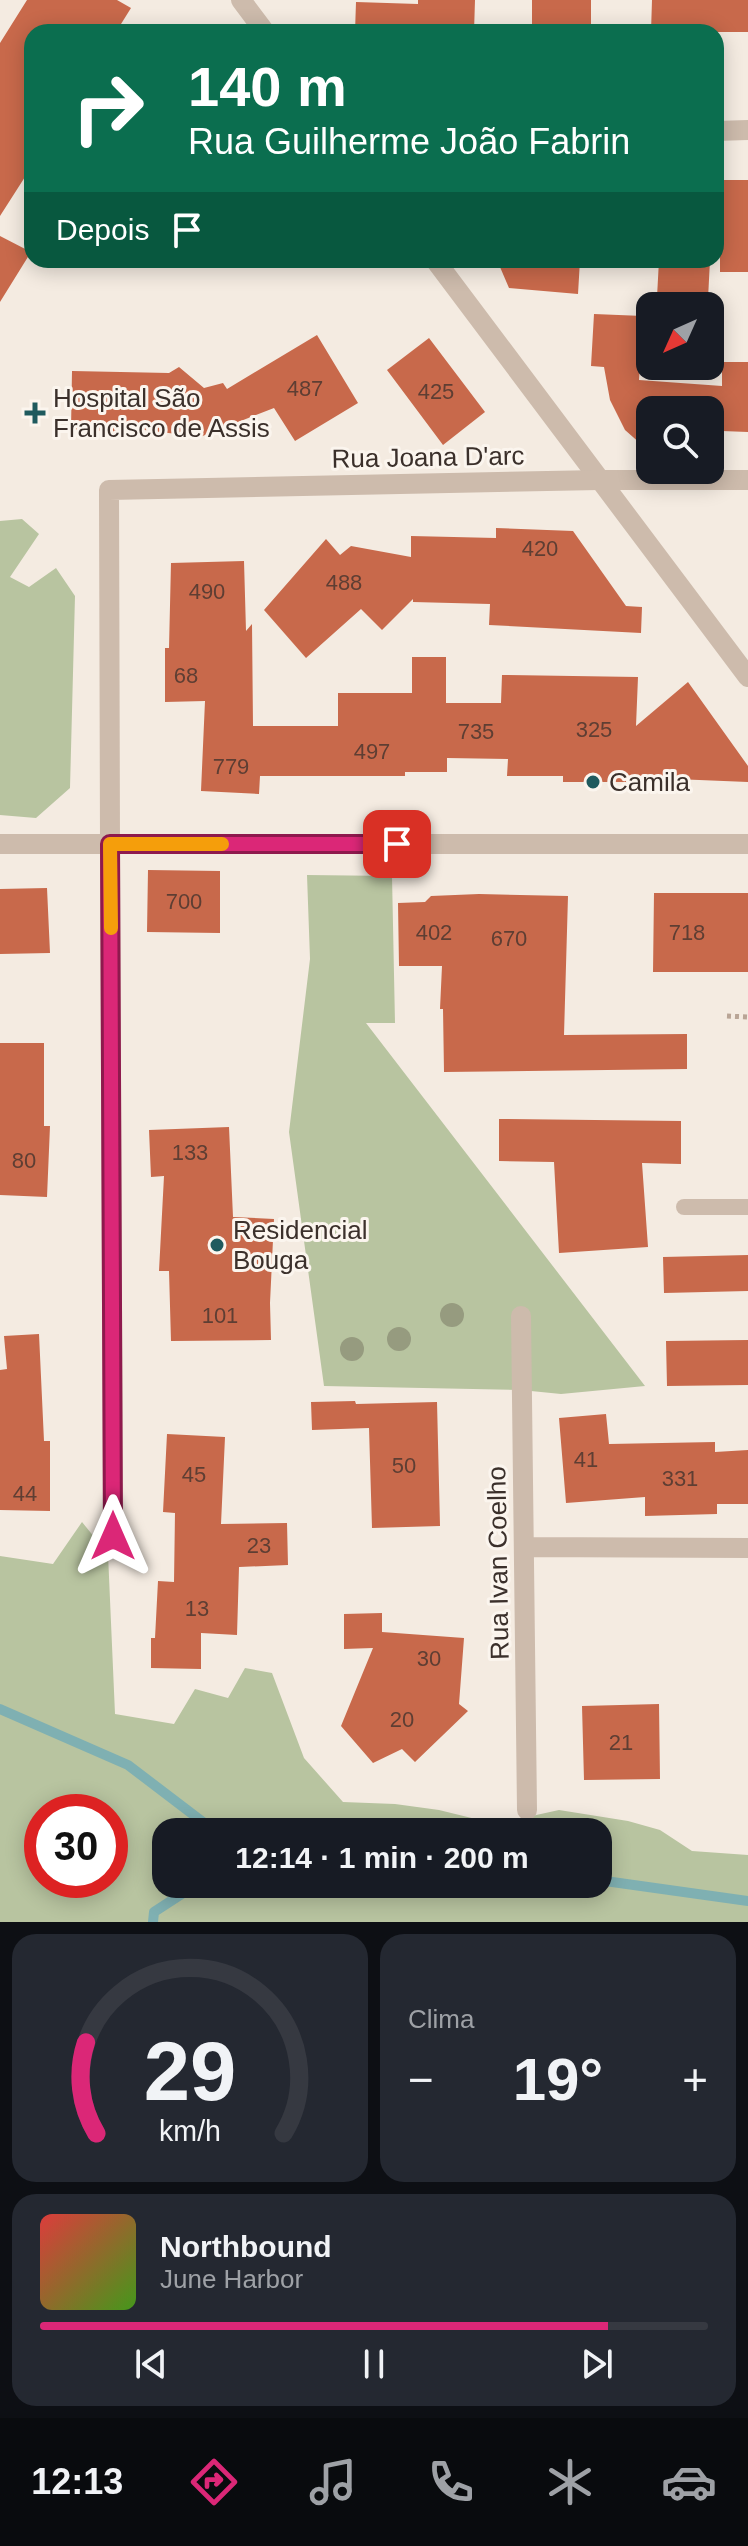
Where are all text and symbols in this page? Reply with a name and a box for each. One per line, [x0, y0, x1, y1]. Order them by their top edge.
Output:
text: 140 m [188, 55, 347, 118]
icon: right [56, 56, 160, 160]
text: Rua Guilherme João Fabrin [188, 121, 630, 162]
icon: arrive [165, 208, 209, 252]
text: Depois [56, 213, 149, 246]
north arrow [636, 292, 724, 380]
map controls [636, 292, 724, 484]
house number: 487 [287, 376, 323, 401]
house number: 425 [418, 379, 454, 404]
place label: Hospital São Francisco de Assis [53, 383, 270, 443]
button: search [636, 396, 724, 484]
marker: Hospital São Francisco de Assis [24, 402, 46, 424]
street label: Rua Joana D'arc [331, 440, 525, 474]
house number: 420 [522, 536, 558, 561]
house number: 488 [326, 570, 362, 595]
house number: 490 [189, 579, 225, 604]
house number: 68 [174, 663, 198, 688]
house number: 325 [576, 717, 612, 742]
house number: 735 [458, 719, 494, 744]
house number: 497 [354, 739, 390, 764]
house number: 779 [213, 754, 249, 779]
place label: Camila [609, 767, 690, 797]
marker: Camila [584, 773, 602, 791]
pin [363, 810, 431, 878]
icon: arrive [375, 822, 419, 866]
house number: 700 [166, 889, 202, 914]
house number: 402 [416, 920, 452, 945]
house number: 718 [669, 920, 705, 945]
house number: 670 [491, 926, 527, 951]
house number: 133 [172, 1140, 208, 1165]
house number: 80 [12, 1148, 36, 1173]
place label: Residencial Bouga [233, 1215, 367, 1275]
marker: Residencial Bouga [208, 1236, 226, 1254]
house number: 101 [202, 1303, 238, 1328]
house number: 41 [574, 1447, 598, 1472]
house number: 50 [392, 1453, 416, 1478]
house number: 45 [182, 1462, 206, 1487]
street label: Rua Ivan Coelho [481, 1466, 515, 1660]
house number: 331 [662, 1466, 698, 1491]
house number: 44 [13, 1481, 37, 1506]
position arrow [71, 1494, 155, 1578]
house number: 23 [247, 1533, 271, 1558]
house number: 13 [185, 1596, 209, 1621]
house number: 30 [417, 1646, 441, 1671]
house number: 20 [390, 1707, 414, 1732]
house number: 21 [609, 1730, 633, 1755]
speed limit sign: 30 [24, 1794, 128, 1898]
text: 12:14 · 1 min · 200 m [235, 1841, 529, 1874]
text: Clima [408, 2004, 474, 2034]
text: 29 [144, 2025, 236, 2118]
text: 19° [513, 2046, 603, 2113]
text: − [408, 2055, 434, 2104]
text: + [682, 2055, 708, 2104]
text: km/h [159, 2115, 221, 2147]
text: Northbound [160, 2230, 332, 2263]
text: June Harbor [160, 2264, 303, 2294]
icon: previous [129, 2342, 173, 2386]
icon: pause [352, 2342, 396, 2386]
icon: next [575, 2342, 619, 2386]
icon: directions [186, 2454, 242, 2510]
icon: music [305, 2454, 361, 2510]
icon: phone [423, 2454, 479, 2510]
icon: climate [542, 2454, 598, 2510]
icon: car [661, 2454, 717, 2510]
text: 12:13 [31, 2461, 123, 2502]

